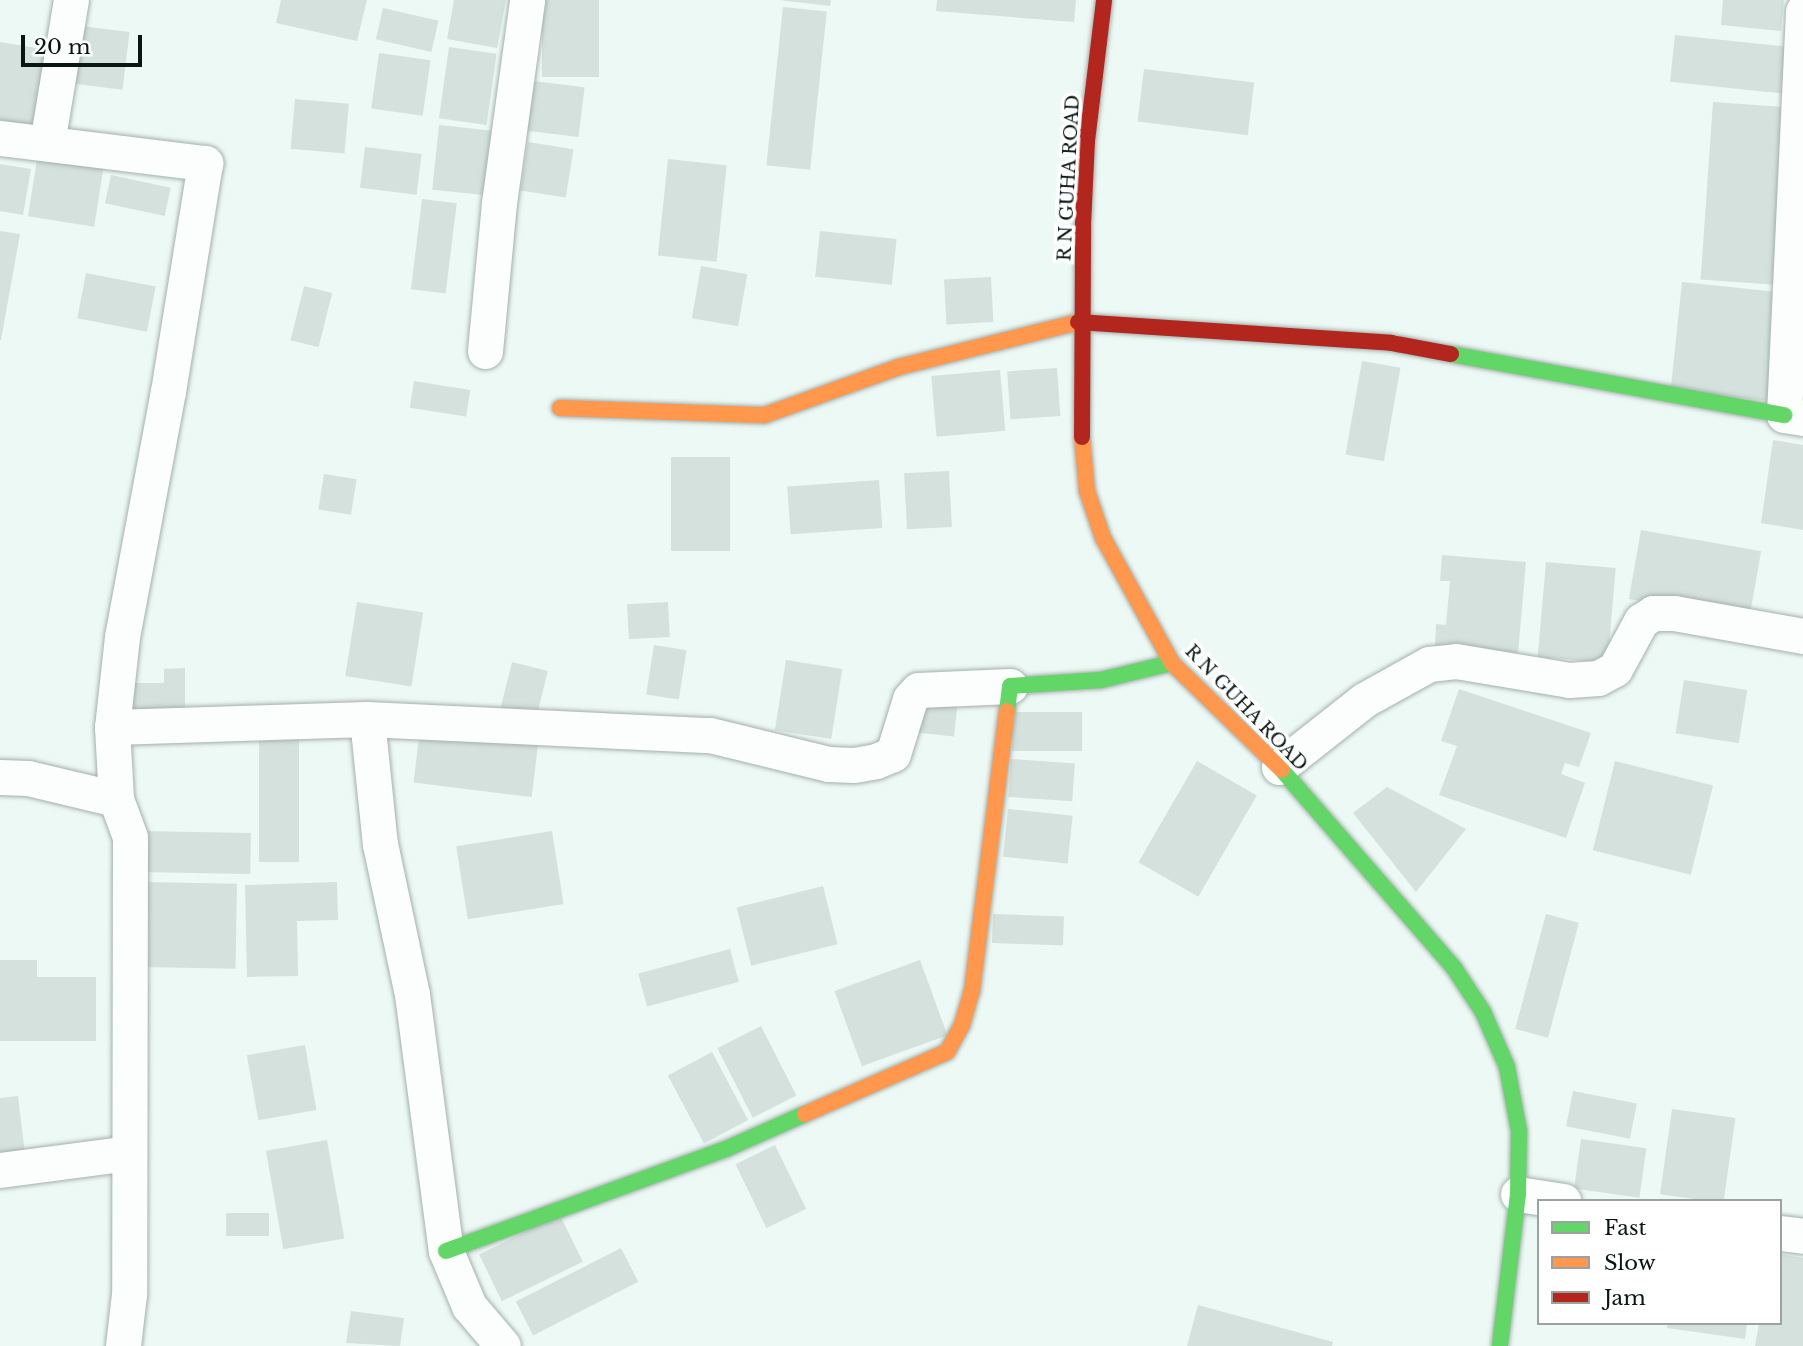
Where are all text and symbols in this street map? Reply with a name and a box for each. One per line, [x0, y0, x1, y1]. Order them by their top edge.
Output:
scale bar [24, 21, 145, 65]
text: 20 m [34, 34, 91, 60]
street label: R N GUHA ROAD [1054, 94, 1084, 262]
street label: R N GUHA ROAD [1180, 640, 1312, 776]
legend [1537, 1199, 1782, 1325]
text: Fast [1604, 1215, 1646, 1241]
text: Slow [1604, 1250, 1656, 1276]
text: Jam [1604, 1285, 1646, 1311]

